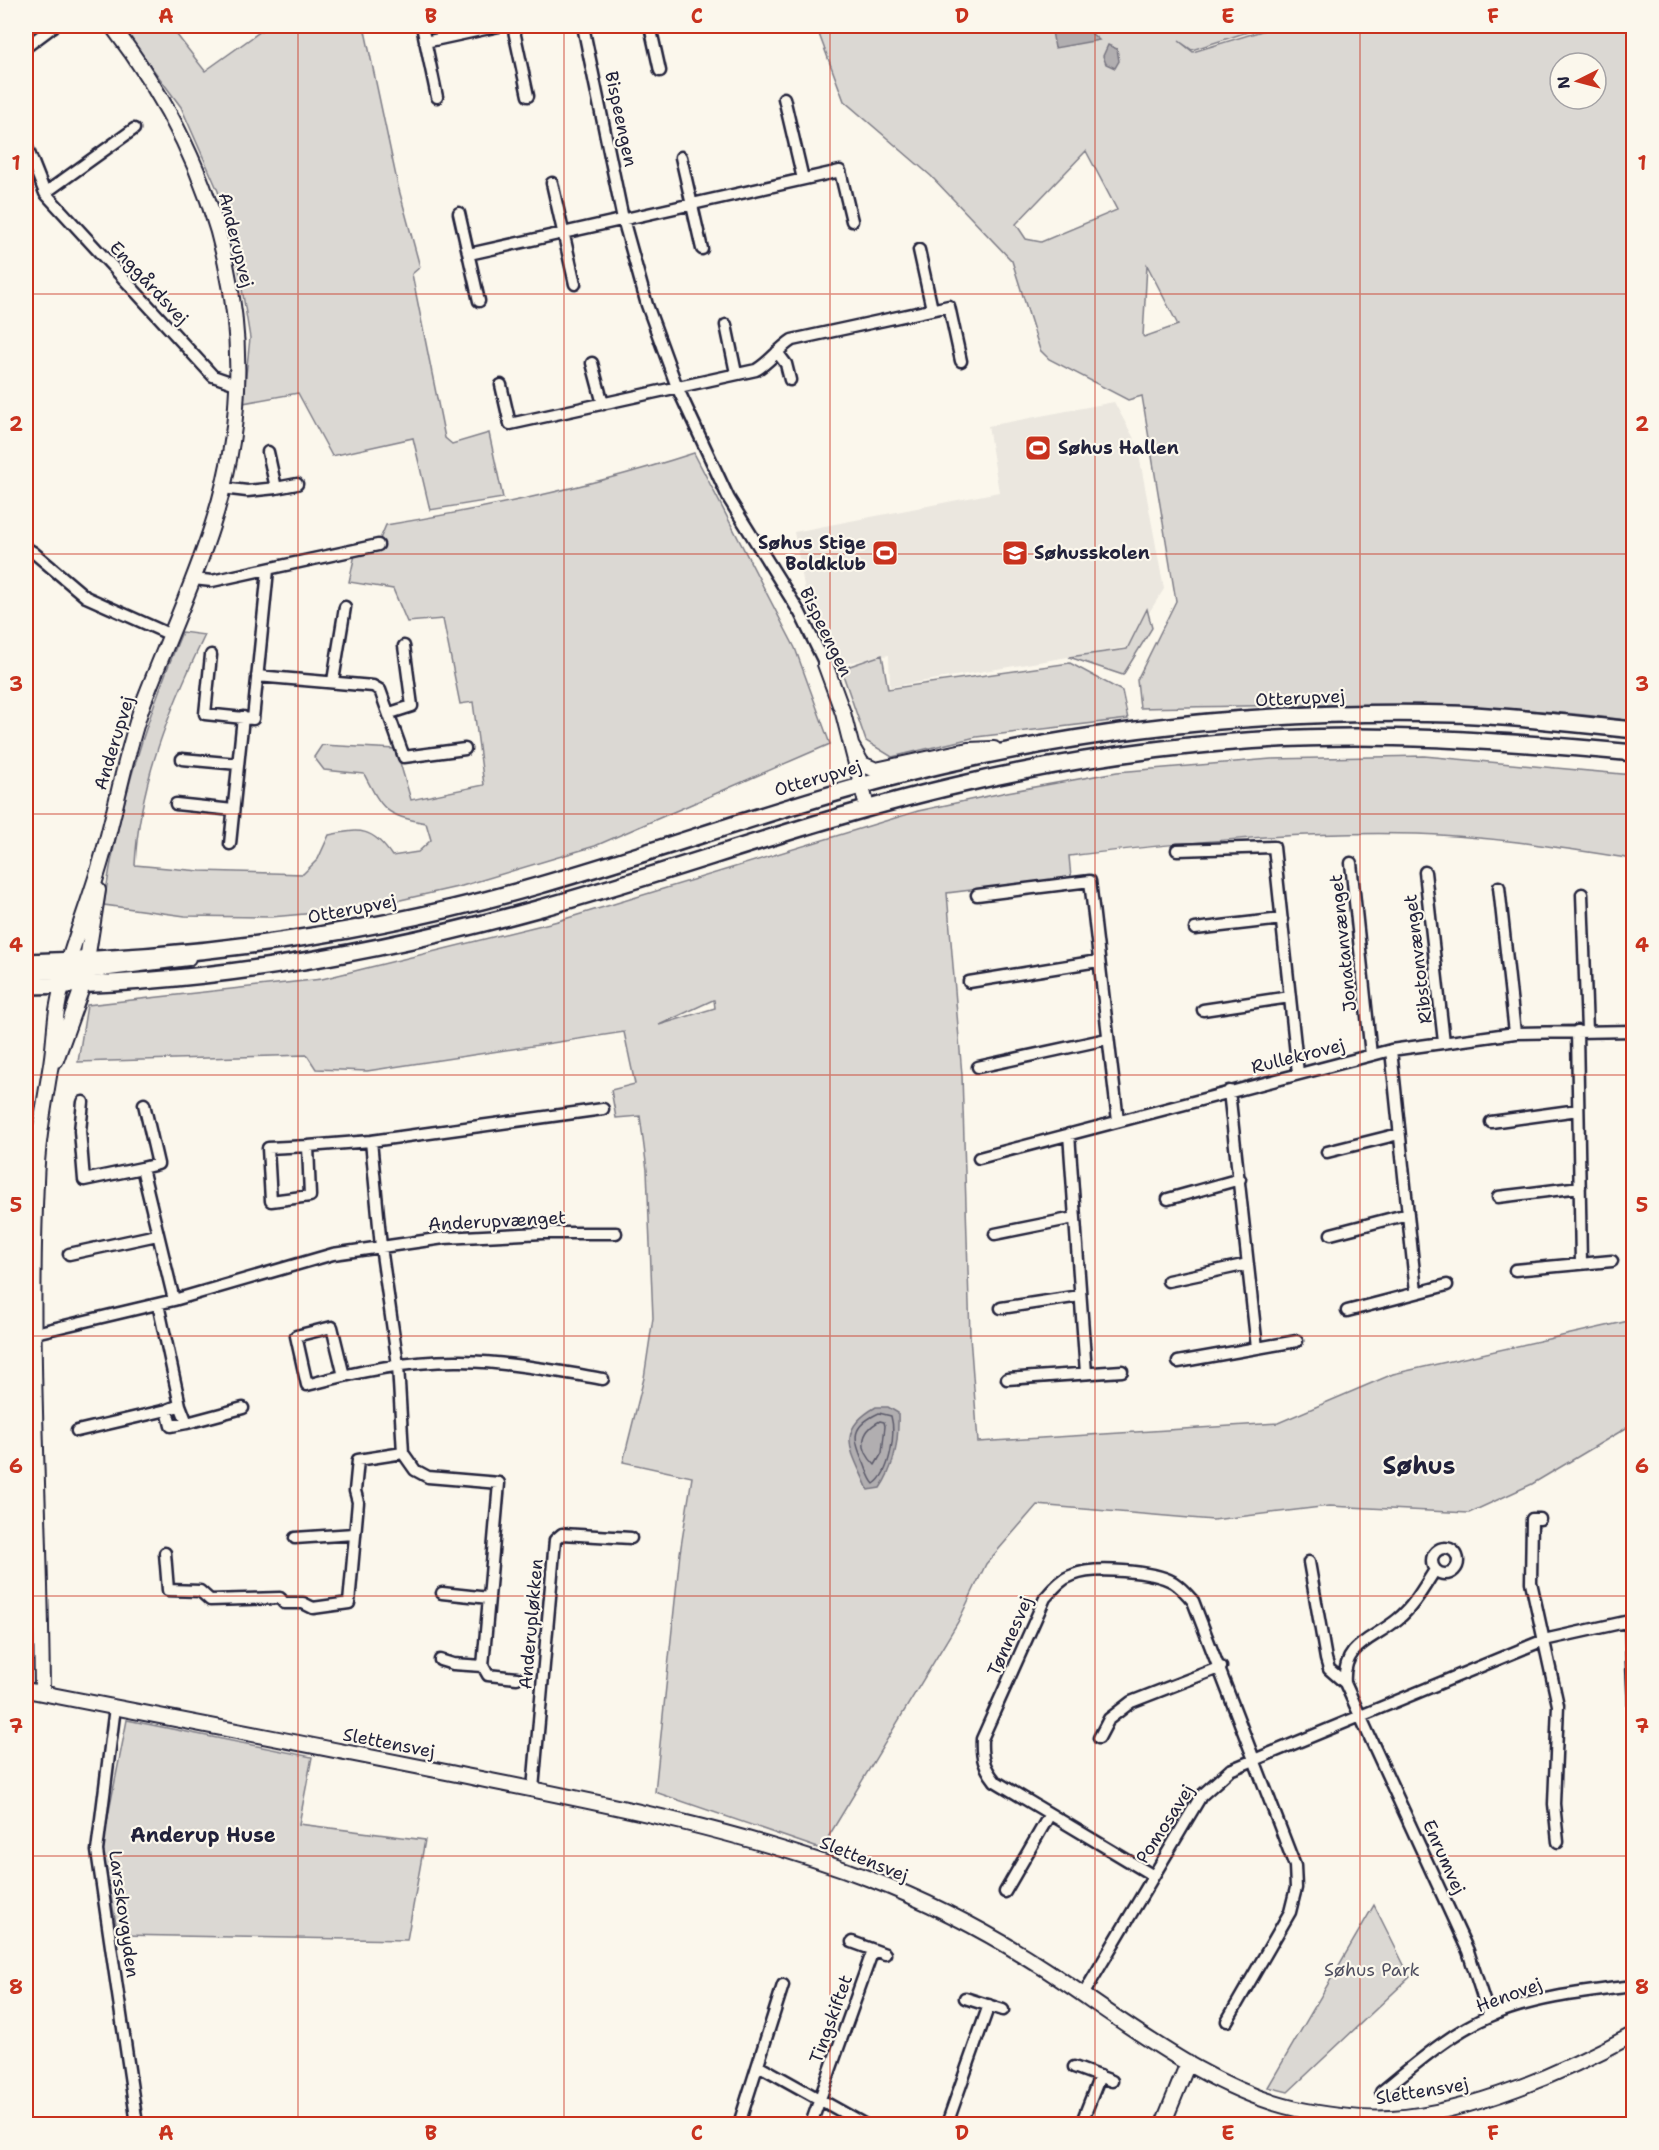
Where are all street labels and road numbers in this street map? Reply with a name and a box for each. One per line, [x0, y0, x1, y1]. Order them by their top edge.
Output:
street label: Bispeengen [599, 69, 643, 169]
street label: Anderupvej [213, 190, 259, 290]
street label: Enggårdsvej [104, 236, 194, 330]
street label: Bispeengen [794, 583, 858, 681]
street label: Otterupvej [1254, 684, 1346, 712]
street label: Anderupvej [88, 693, 140, 793]
street label: Otterupvej [771, 754, 865, 802]
street label: Jonatanvænget [1324, 873, 1362, 1013]
street label: Otterupvej [306, 889, 398, 929]
street label: Ribstonvænget [1398, 893, 1438, 1025]
street label: Rullekrovej [1249, 1033, 1347, 1079]
street label: Anderupvænget [427, 1205, 567, 1237]
street label: Anderupløkken [513, 1558, 549, 1690]
street label: Tønnesvej [982, 1592, 1038, 1680]
street label: Slettensvej [341, 1722, 437, 1764]
street label: Pomosavej [1130, 1780, 1200, 1868]
street label: Enrumvej [1417, 1816, 1471, 1898]
street label: Slettensvej [816, 1830, 912, 1888]
street label: Larsskovgyden [103, 1849, 145, 1979]
street label: Tingskiftet [804, 1971, 858, 2067]
street label: Henovej [1473, 1972, 1545, 2018]
street label: Slettensvej [1374, 2072, 1470, 2110]

